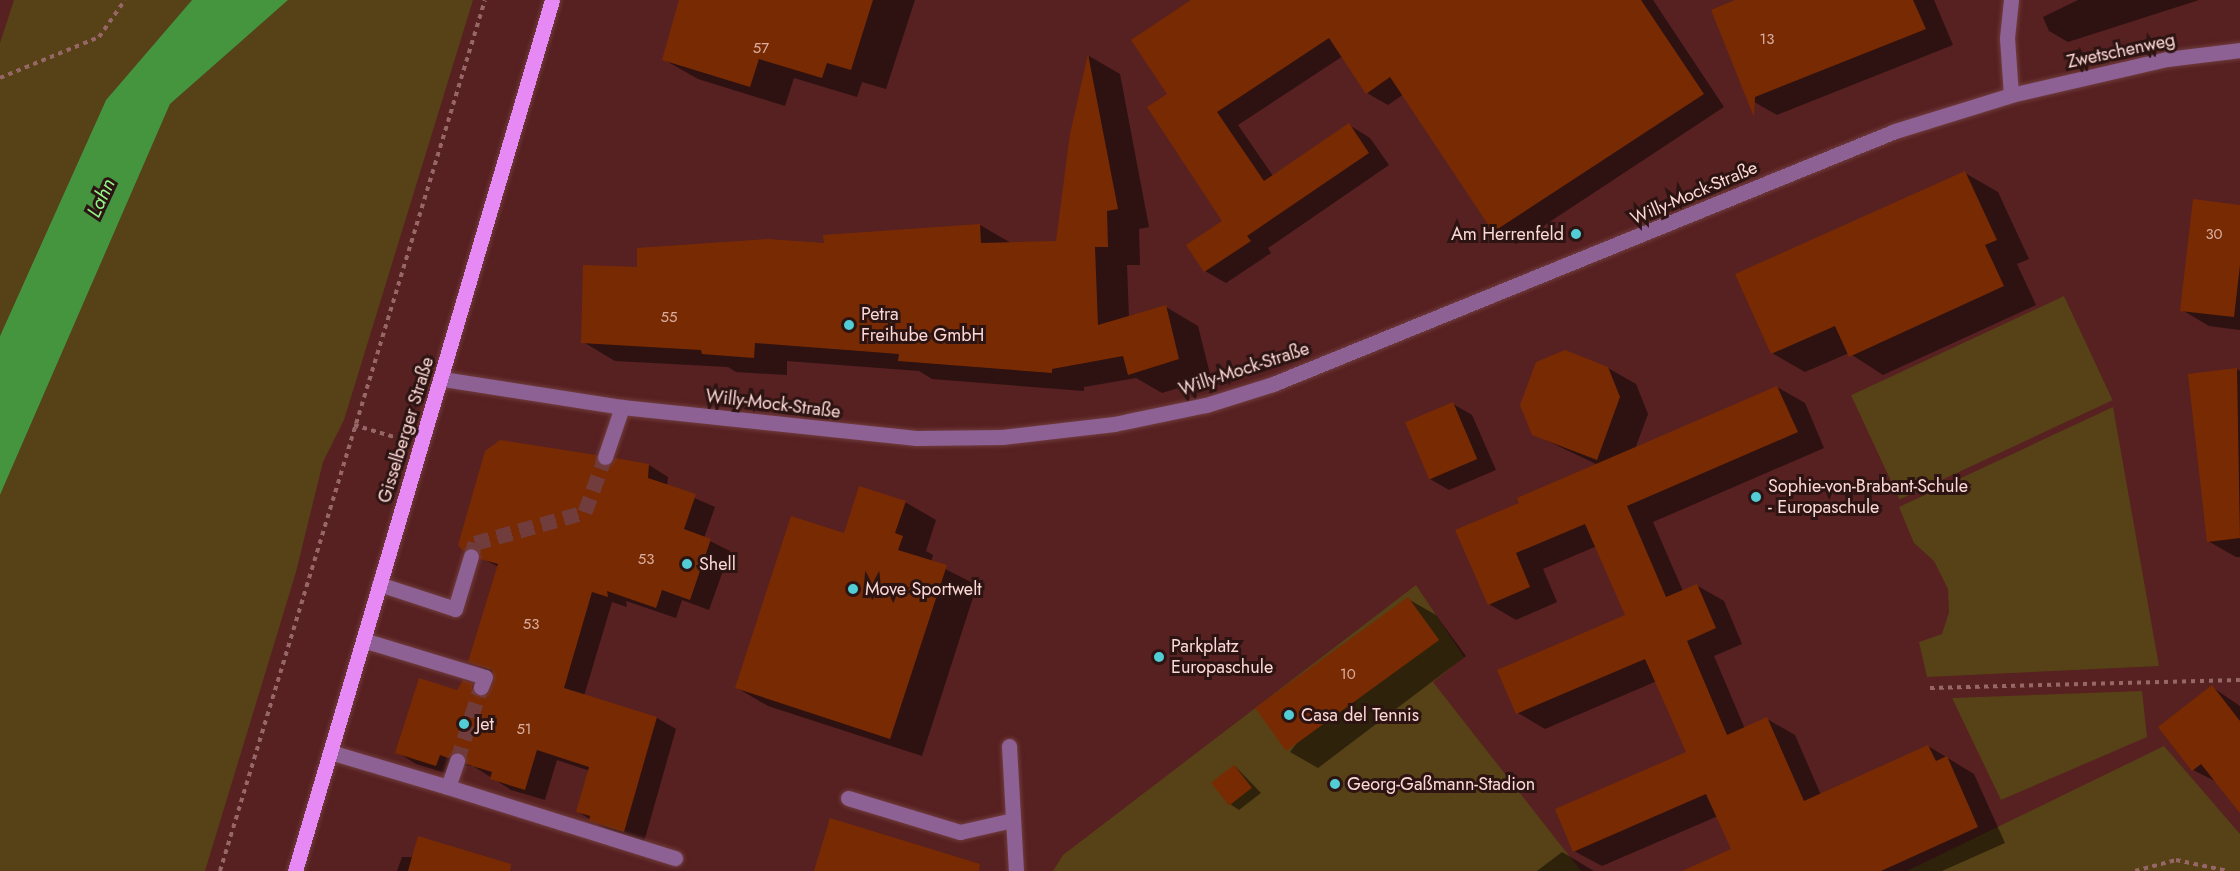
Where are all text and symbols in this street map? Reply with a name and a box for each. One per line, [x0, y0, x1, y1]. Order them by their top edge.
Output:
street label: Zwetschenweg [2065, 29, 2177, 73]
house number: 13 [1760, 31, 1774, 49]
house number: 57 [753, 40, 769, 58]
street label: Willy-Mock-Straße [1627, 157, 1761, 229]
water label: Lahn [82, 175, 120, 221]
place label: Am Herrenfeld [1451, 223, 1564, 245]
house number: 30 [2205, 226, 2223, 244]
marker: Am Herrenfeld [1569, 227, 1583, 241]
place label: Petra Freihube GmbH [861, 304, 984, 346]
house number: 55 [661, 309, 677, 327]
marker: Petra Freihube GmbH [842, 318, 856, 332]
street label: Willy-Mock-Straße [1176, 338, 1312, 400]
street label: Gisselberger Straße [374, 354, 438, 506]
street label: Willy-Mock-Straße [704, 385, 842, 423]
place label: Sophie-von-Brabant-Schule - Europaschule [1768, 476, 1968, 518]
marker: Sophie-von-Brabant-Schule - Europaschule [1749, 490, 1763, 504]
house number: 53 [638, 551, 654, 569]
place label: Shell [699, 553, 736, 575]
marker: Shell [680, 557, 694, 571]
place label: Move Sportwelt [865, 578, 982, 600]
marker: Move Sportwelt [846, 582, 860, 596]
house number: 53 [523, 616, 539, 634]
place label: Parkplatz Europaschule [1171, 636, 1273, 678]
marker: Parkplatz Europaschule [1152, 650, 1166, 664]
house number: 10 [1340, 666, 1356, 684]
place label: Casa del Tennis [1301, 704, 1419, 726]
marker: Casa del Tennis [1282, 708, 1296, 722]
place label: Jet [476, 713, 494, 735]
marker: Jet [457, 717, 471, 731]
house number: 51 [516, 721, 532, 739]
place label: Georg-Gaßmann-Stadion [1347, 773, 1535, 795]
marker: Georg-Gaßmann-Stadion [1328, 777, 1342, 791]

